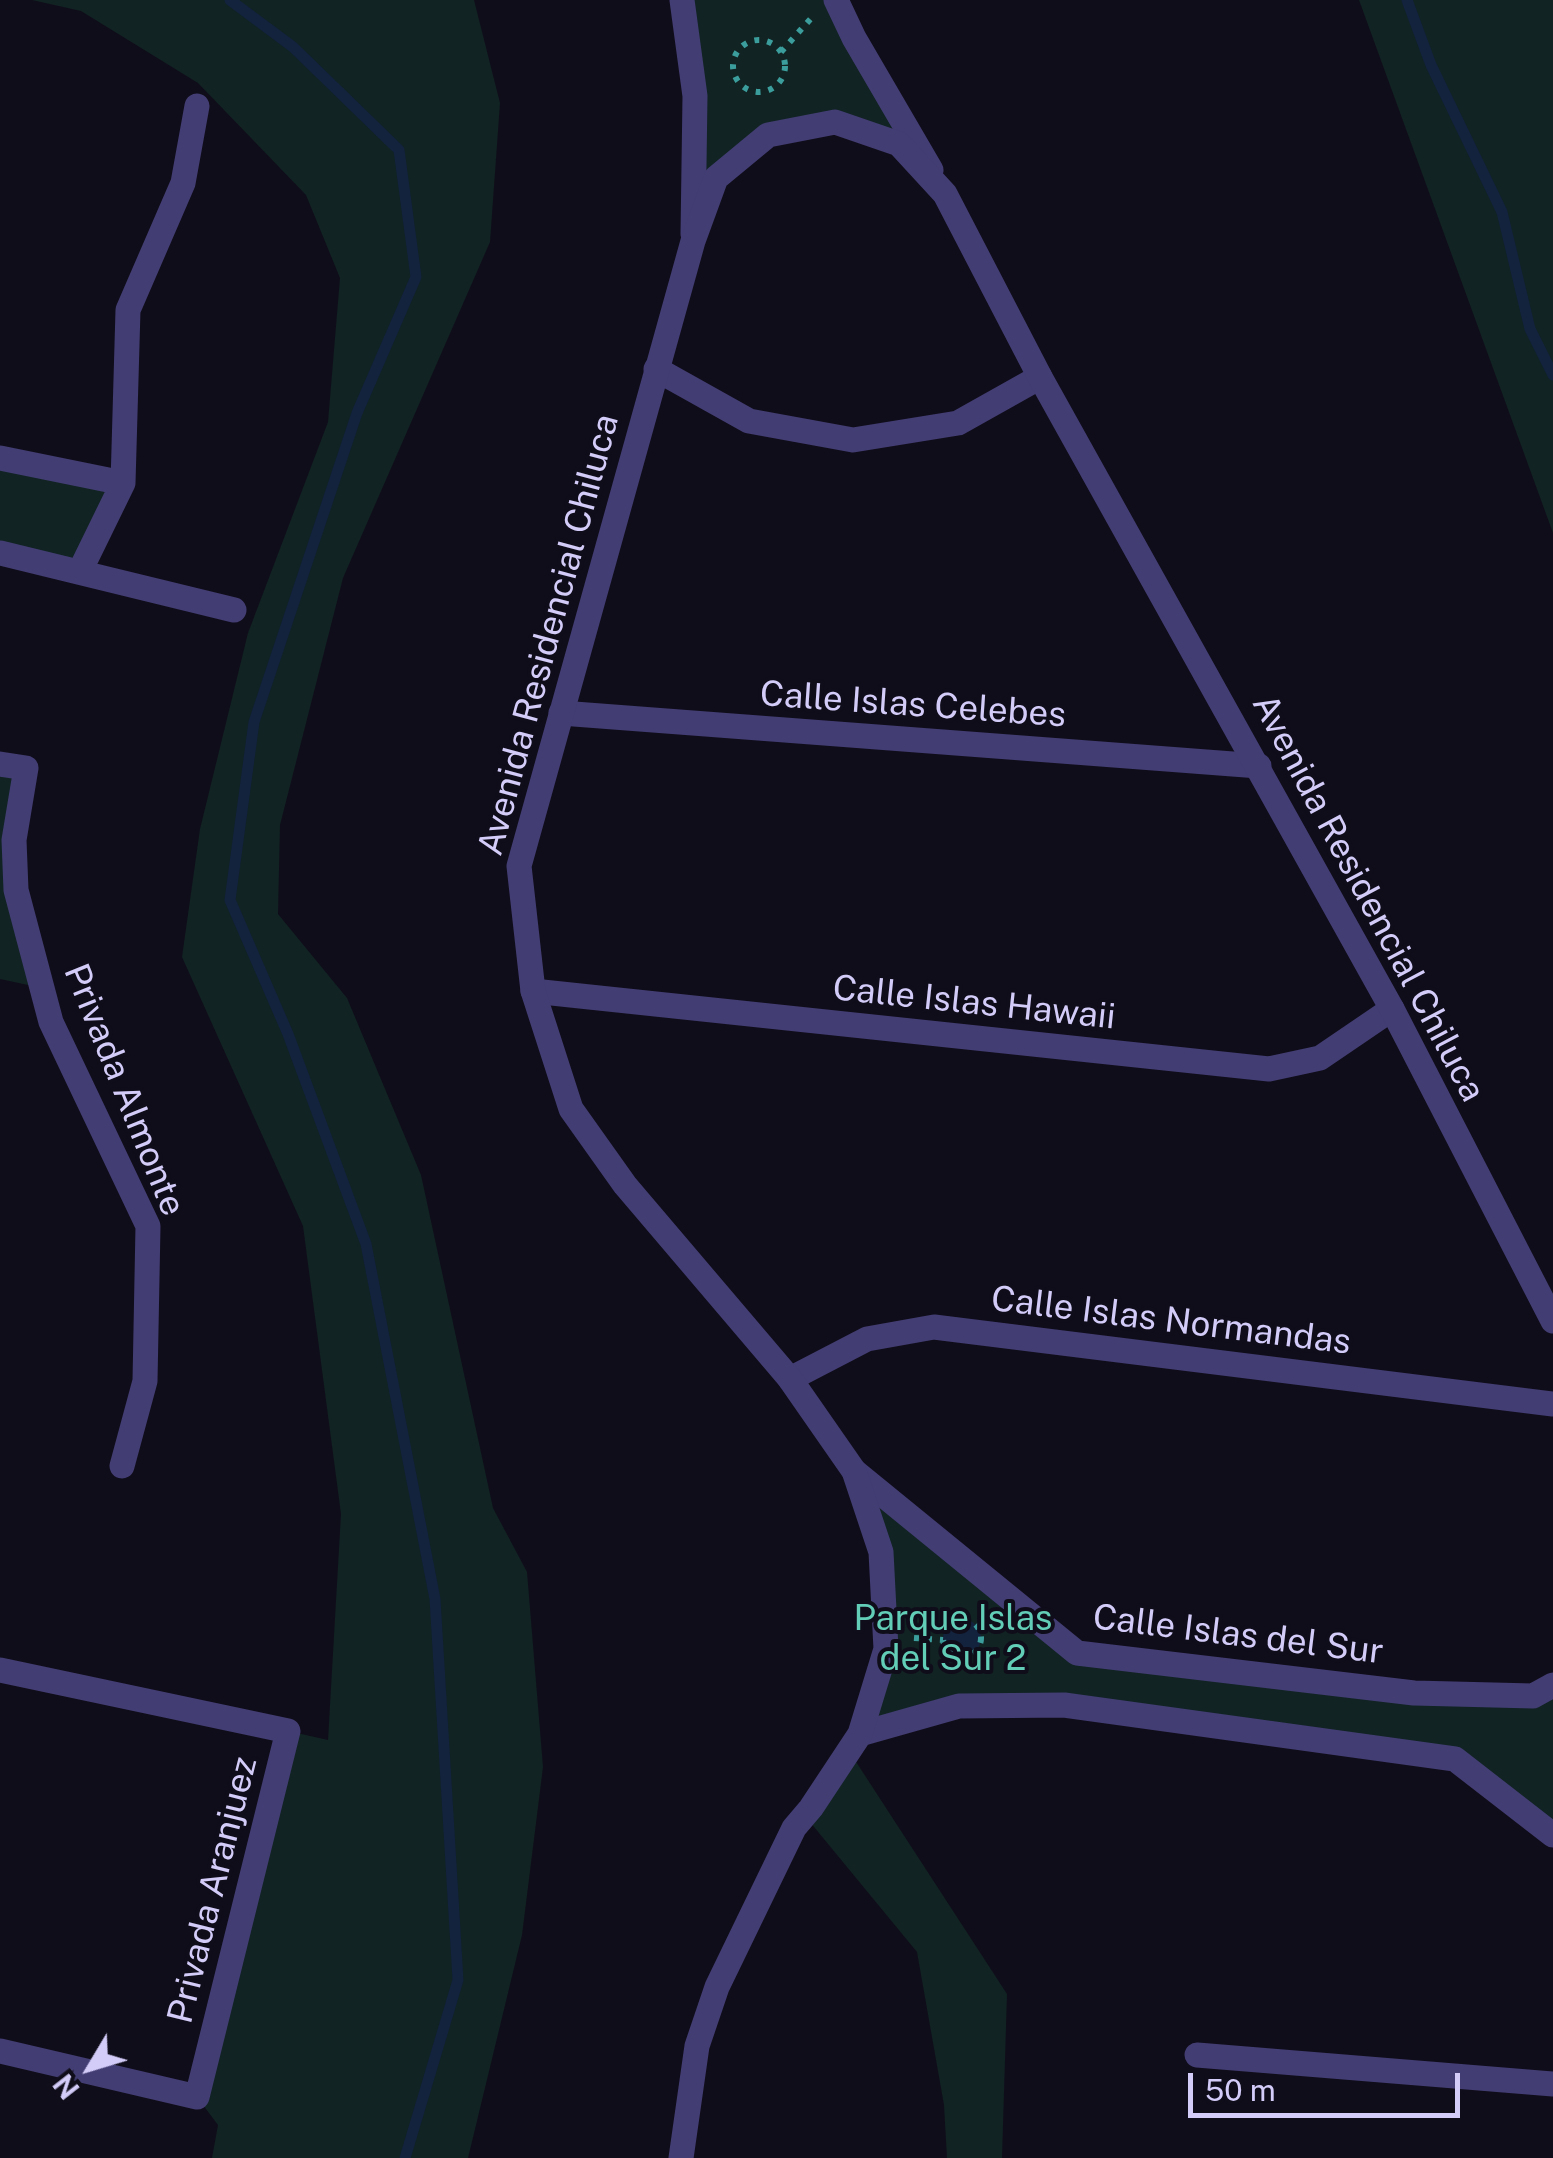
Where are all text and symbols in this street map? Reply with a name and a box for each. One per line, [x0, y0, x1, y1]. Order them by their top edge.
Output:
street label: Avenida Residencial Chiluca [470, 410, 628, 860]
street label: Calle Islas Celebes [759, 673, 1067, 737]
street label: Avenida Residencial Chiluca [1243, 687, 1493, 1109]
street label: Privada Almonte [54, 958, 194, 1222]
street label: Calle Islas Hawaii [831, 967, 1117, 1039]
street label: Calle Islas Normandas [989, 1278, 1353, 1364]
street label: Calle Islas del Sur [1090, 1596, 1386, 1674]
park label: Parque Islas del Sur 2 [853, 1598, 1053, 1680]
street label: Privada Aranjuez [160, 1752, 266, 2028]
north arrow [40, 2018, 140, 2118]
scale bar [1193, 2053, 1466, 2115]
text: N [46, 2068, 86, 2106]
text: 50 m [1205, 2072, 1276, 2108]

